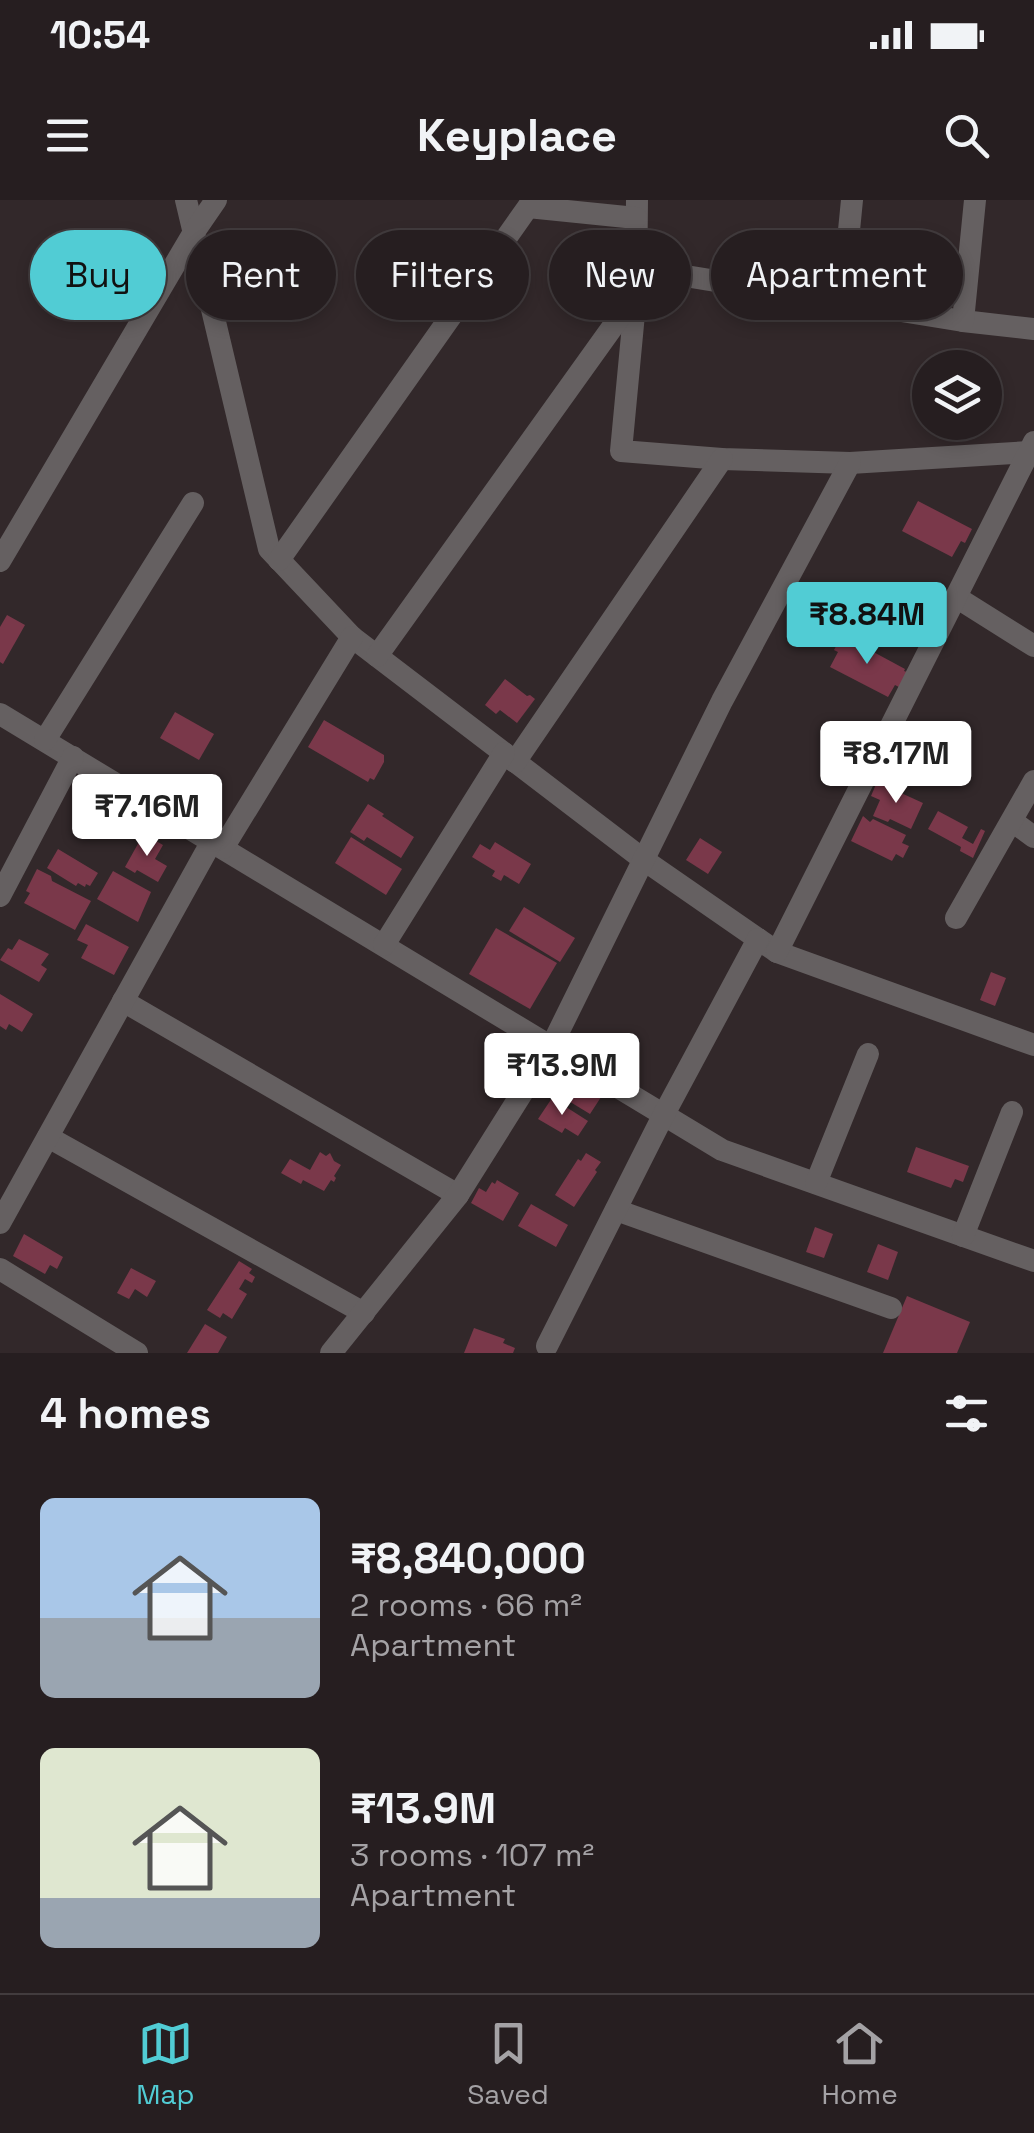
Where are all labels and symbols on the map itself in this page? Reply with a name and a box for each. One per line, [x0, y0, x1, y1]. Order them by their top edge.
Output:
pin: ₹8.84M [786, 582, 948, 667]
pin: ₹8.17M [815, 721, 977, 806]
pin: ₹7.16M [66, 774, 228, 859]
pin: ₹13.9M [481, 1033, 643, 1118]

